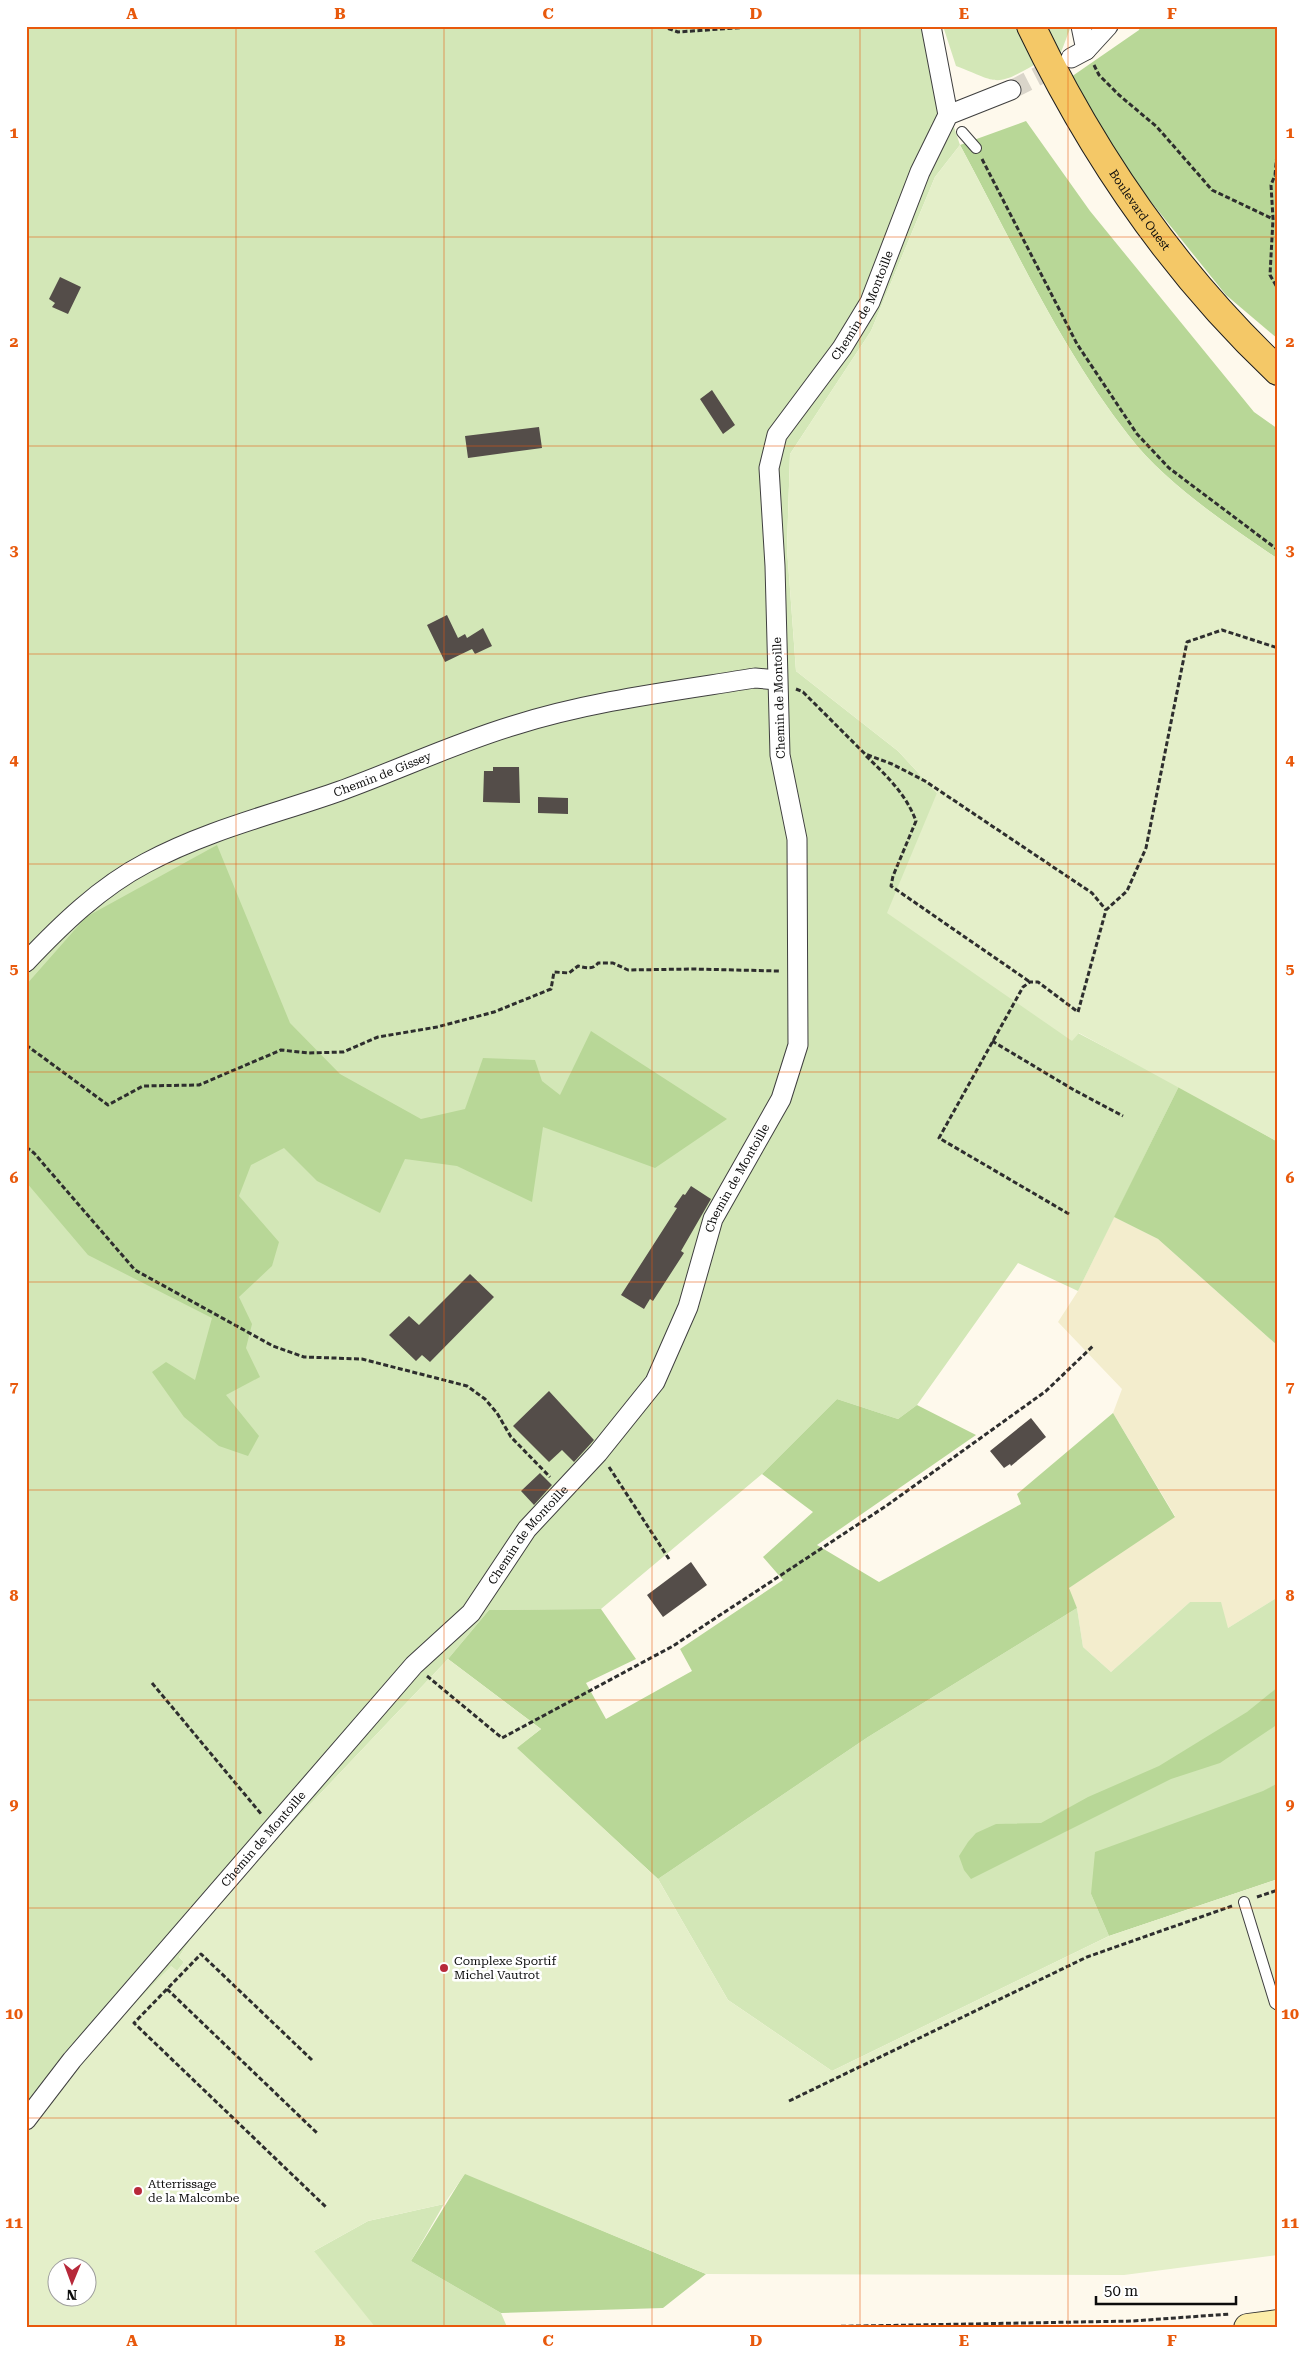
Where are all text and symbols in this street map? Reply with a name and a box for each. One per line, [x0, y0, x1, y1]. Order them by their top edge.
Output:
text: A [126, 4, 138, 23]
text: B [334, 4, 346, 23]
text: C [542, 4, 554, 23]
text: D [750, 4, 763, 23]
text: E [959, 4, 969, 23]
text: F [1167, 4, 1177, 23]
text: 1 [10, 123, 19, 142]
text: 1 [1286, 123, 1295, 142]
street label: Boulevard Ouest [1106, 167, 1173, 254]
street label: Chemin de Montoille [828, 248, 896, 363]
text: 2 [10, 332, 19, 351]
text: 2 [1286, 332, 1295, 351]
text: 3 [10, 541, 19, 560]
text: 3 [1286, 541, 1295, 560]
street label: Chemin de Montoille [770, 636, 788, 759]
street label: Chemin de Gissey [332, 749, 434, 800]
text: 4 [10, 750, 19, 769]
text: 4 [1286, 750, 1295, 769]
text: 5 [10, 959, 19, 978]
text: 5 [1286, 959, 1295, 978]
street label: Chemin de Montoille [703, 1121, 773, 1234]
text: 6 [10, 1168, 19, 1187]
text: 6 [1286, 1168, 1295, 1187]
text: 7 [10, 1377, 19, 1396]
text: 7 [1286, 1377, 1295, 1396]
street label: Chemin de Montoille [485, 1482, 571, 1587]
text: 8 [10, 1586, 19, 1605]
text: 8 [1286, 1586, 1295, 1605]
street label: Chemin de Montoille [218, 1788, 309, 1890]
text: 9 [10, 1795, 19, 1814]
text: 9 [1286, 1795, 1295, 1814]
place label: Complexe Sportif Michel Vautrot [454, 1954, 556, 1982]
marker: Complexe Sportif Michel Vautrot [438, 1962, 450, 1974]
text: 10 [5, 2004, 23, 2023]
text: 10 [1281, 2004, 1299, 2023]
place label: Atterrissage de la Malcombe [148, 2177, 240, 2205]
marker: Atterrissage de la Malcombe [132, 2185, 144, 2197]
text: 11 [5, 2213, 23, 2232]
text: 11 [1281, 2213, 1299, 2232]
north arrow [48, 2256, 98, 2306]
scale bar [1096, 2274, 1236, 2306]
text: 50 m [1104, 2282, 1139, 2300]
text: N [66, 2287, 77, 2303]
text: A [126, 2331, 138, 2350]
text: B [334, 2331, 346, 2350]
text: C [542, 2331, 554, 2350]
text: D [750, 2331, 763, 2350]
text: E [959, 2331, 969, 2350]
text: F [1167, 2331, 1177, 2350]

